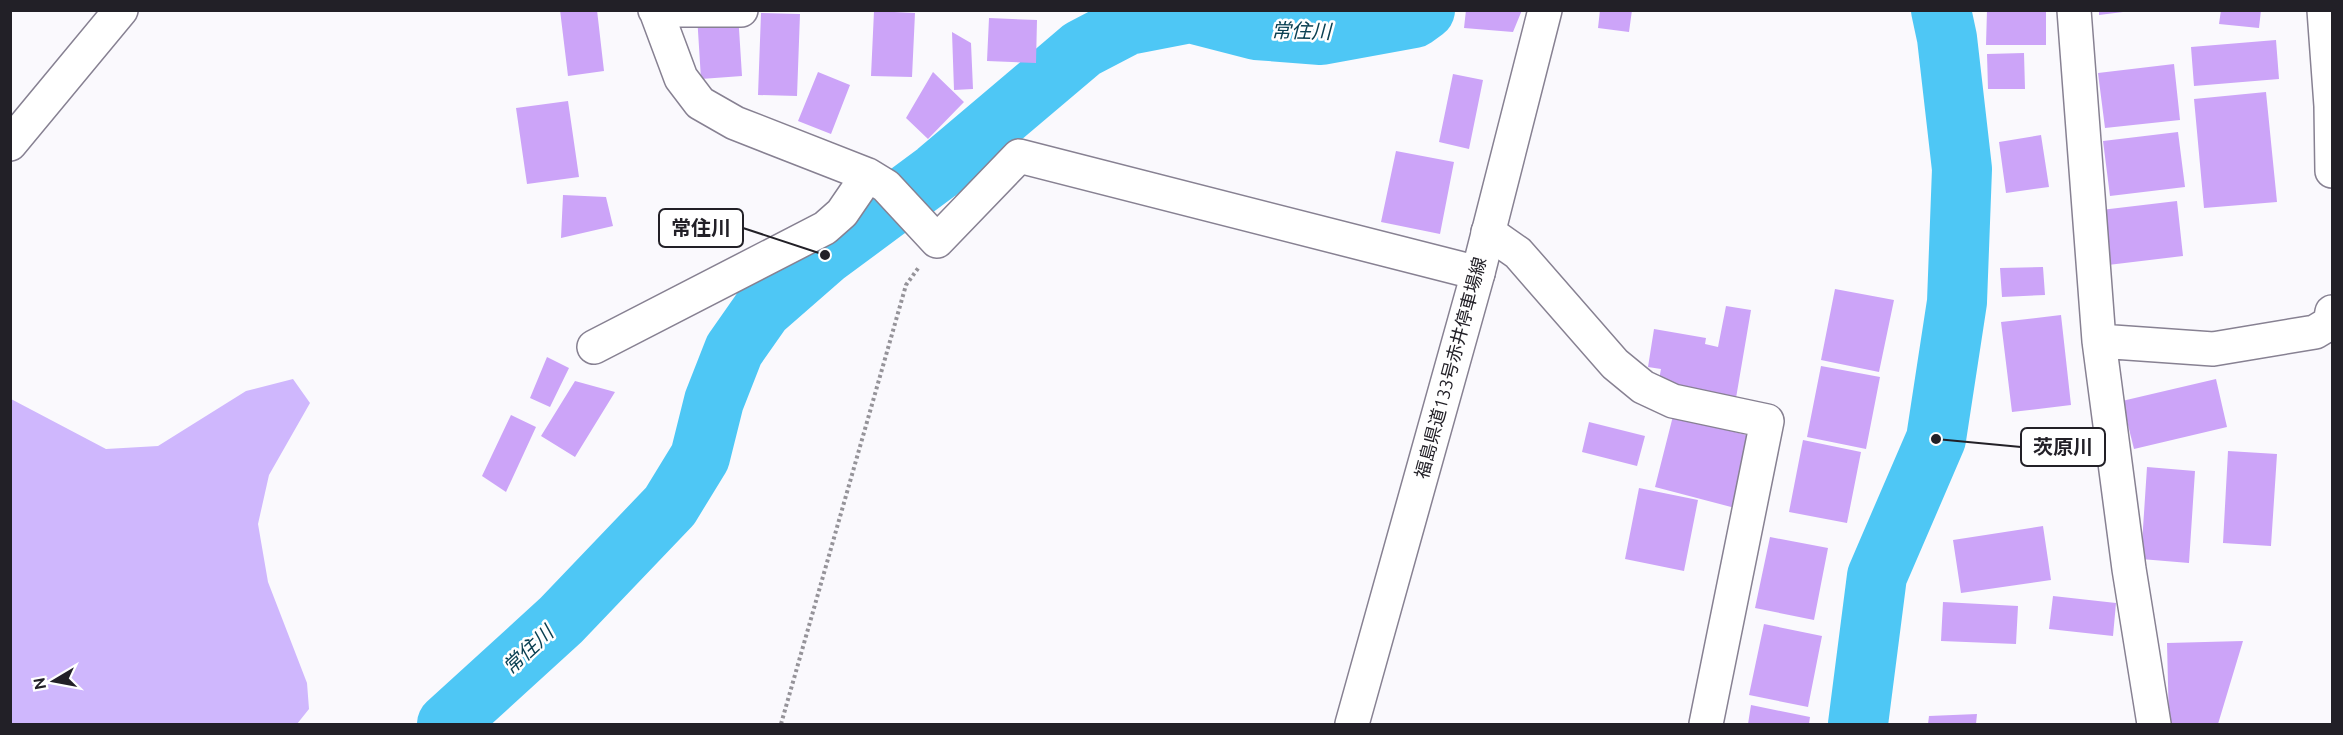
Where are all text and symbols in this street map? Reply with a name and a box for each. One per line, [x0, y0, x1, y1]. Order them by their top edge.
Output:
water label: 常住川 [1271, 18, 1333, 43]
callout: 常住川 [659, 209, 743, 247]
text: 常住川 [671, 216, 731, 239]
street label: 福島県道133号赤井停車場線 [1411, 255, 1489, 481]
callout: 茨原川 [2021, 428, 2105, 466]
text: 茨原川 [2033, 435, 2093, 458]
water label: 常住川 [498, 619, 559, 679]
north arrow [24, 651, 84, 711]
text: N [29, 676, 49, 691]

